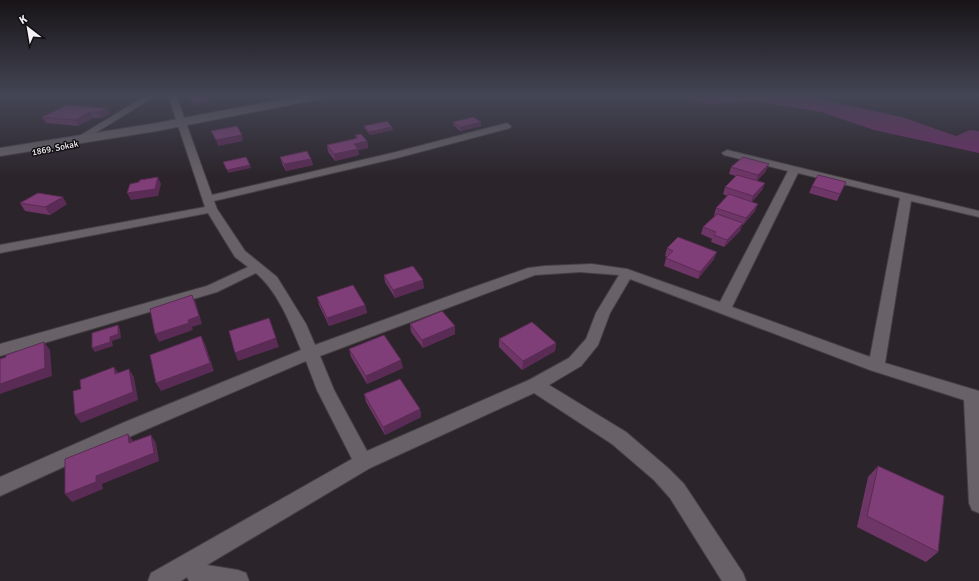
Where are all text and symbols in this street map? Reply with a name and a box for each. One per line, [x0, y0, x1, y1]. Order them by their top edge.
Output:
north arrow [8, 8, 48, 48]
text: K [17, 12, 30, 27]
street label: 1869. Sokak [31, 139, 80, 158]

